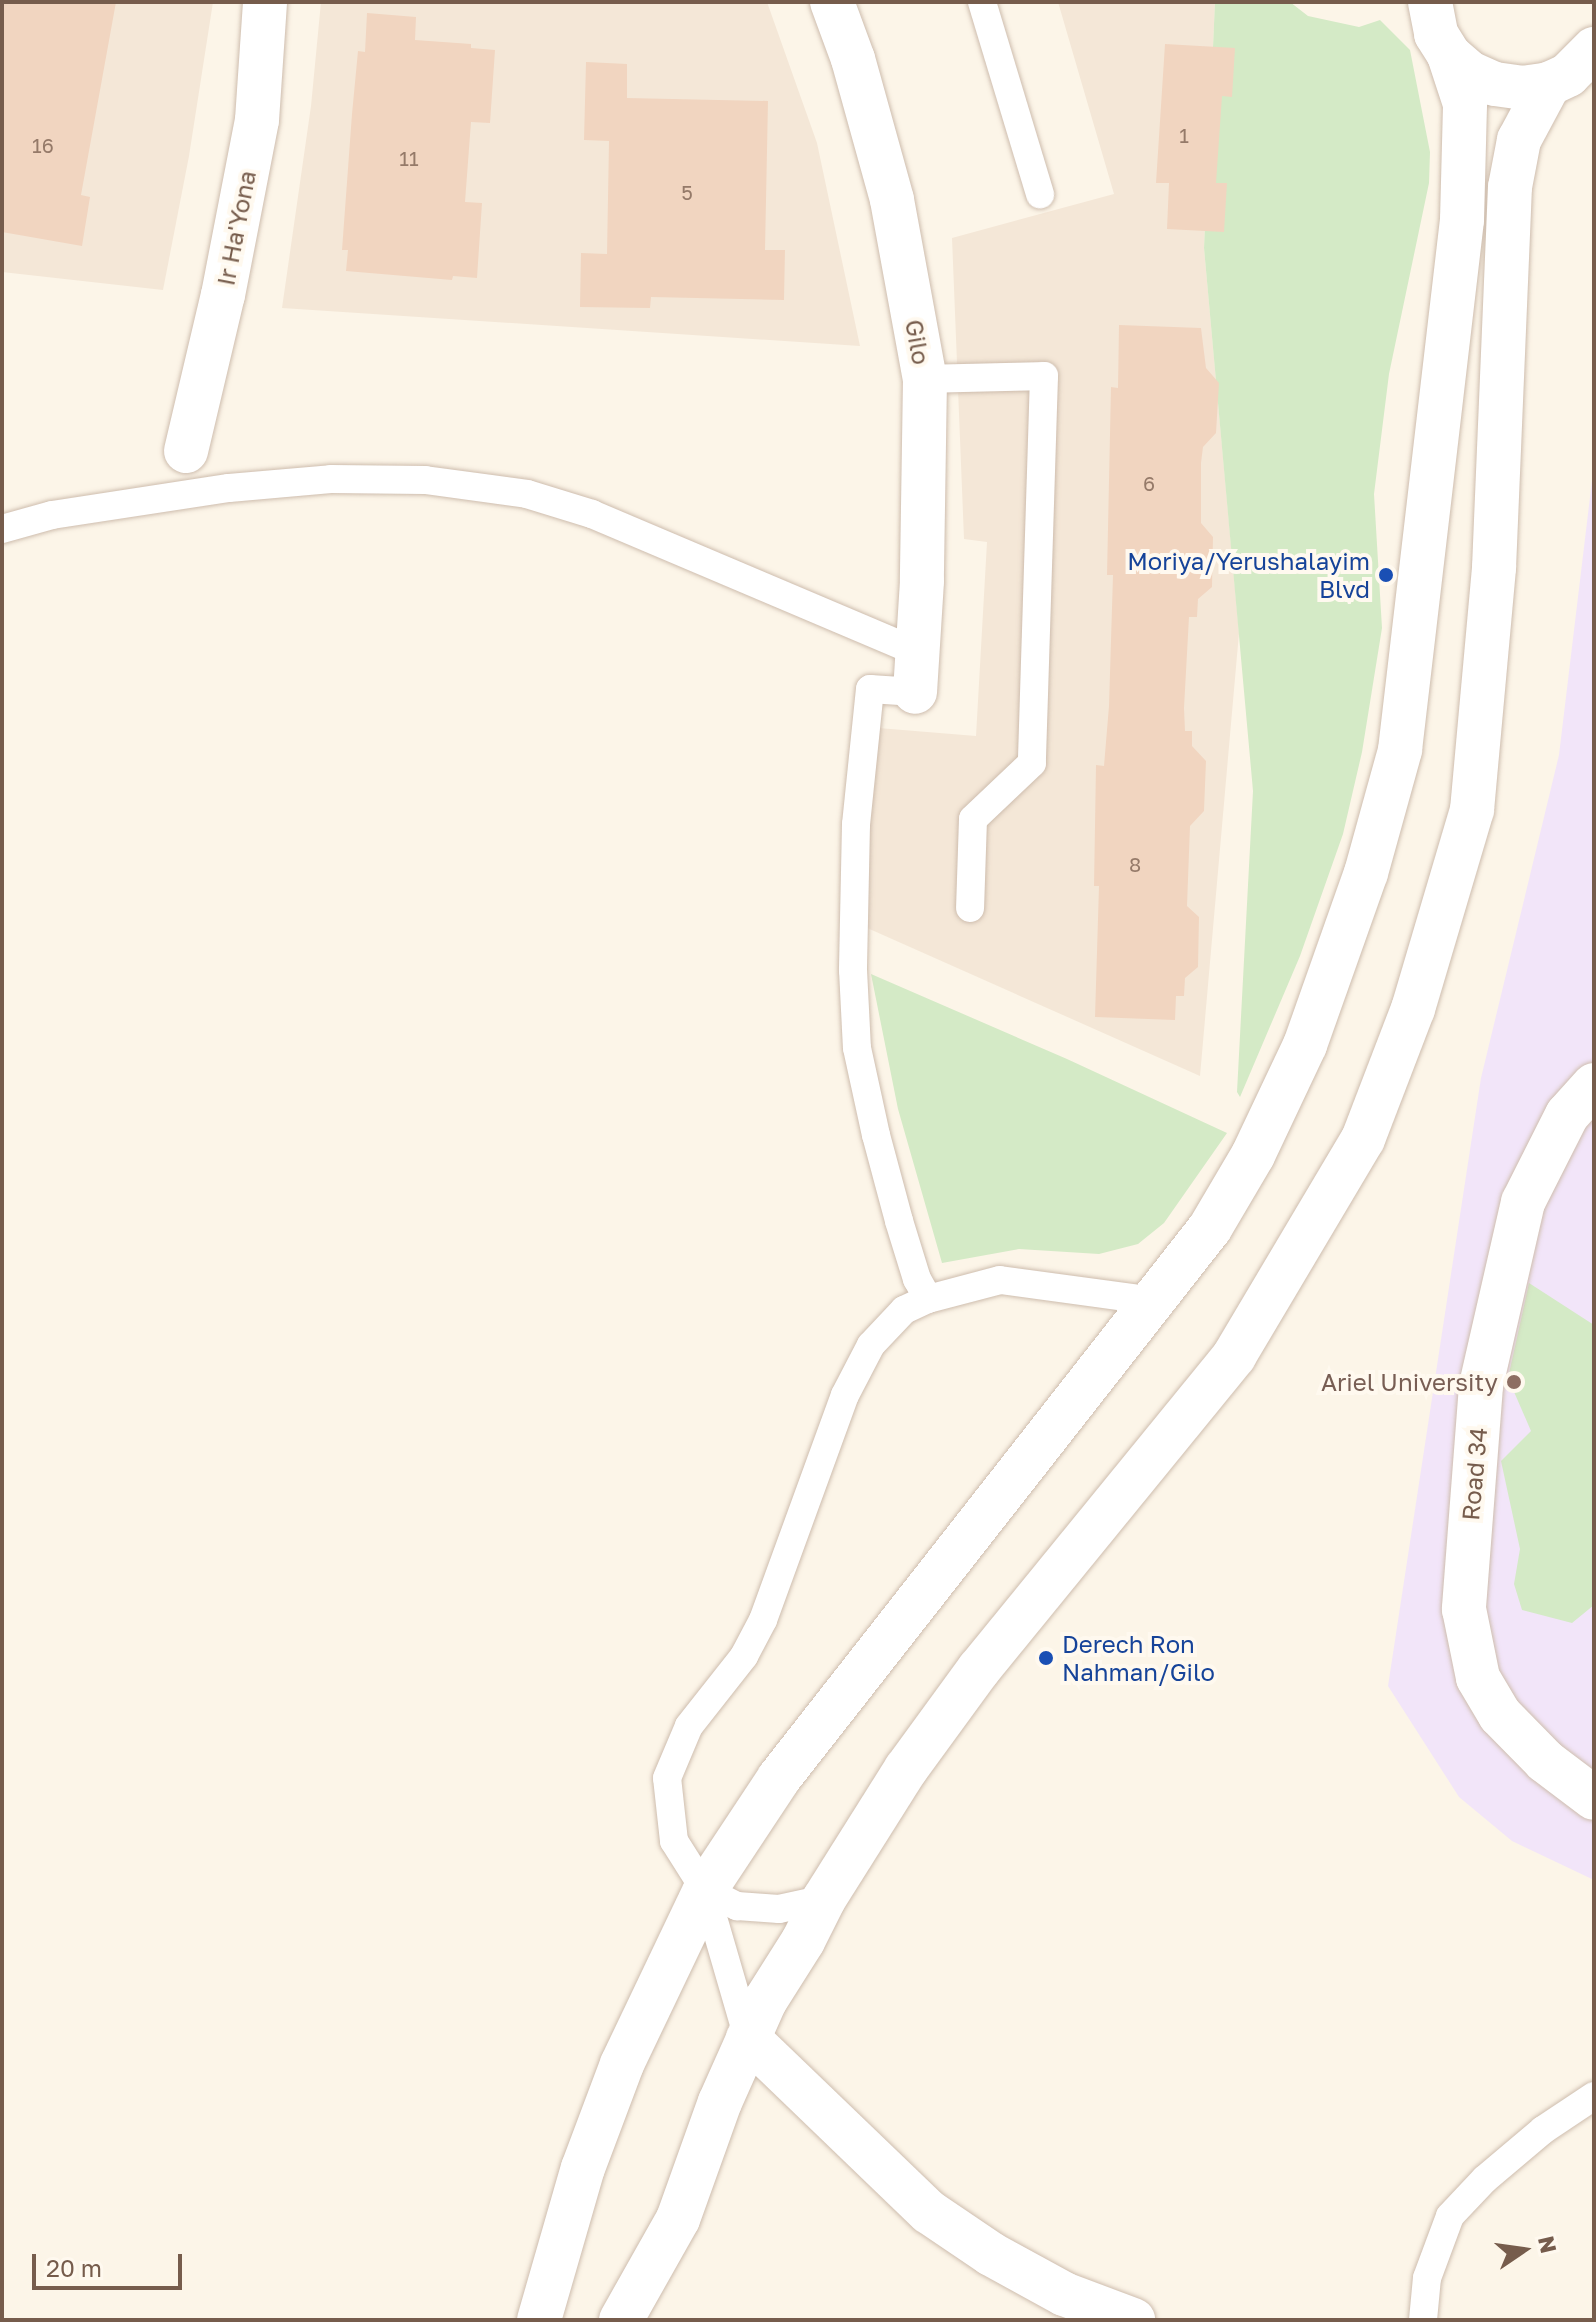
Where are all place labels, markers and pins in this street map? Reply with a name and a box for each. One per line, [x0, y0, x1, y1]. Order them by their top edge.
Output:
place label: Moriya/Yerushalayim Blvd [1127, 547, 1370, 603]
marker: Moriya/Yerushalayim Blvd [1377, 566, 1395, 584]
place label: Ariel University [1321, 1368, 1498, 1396]
marker: Ariel University [1505, 1373, 1523, 1391]
place label: Derech Ron Nahman/Gilo [1062, 1630, 1215, 1686]
marker: Derech Ron Nahman/Gilo [1037, 1649, 1055, 1667]

